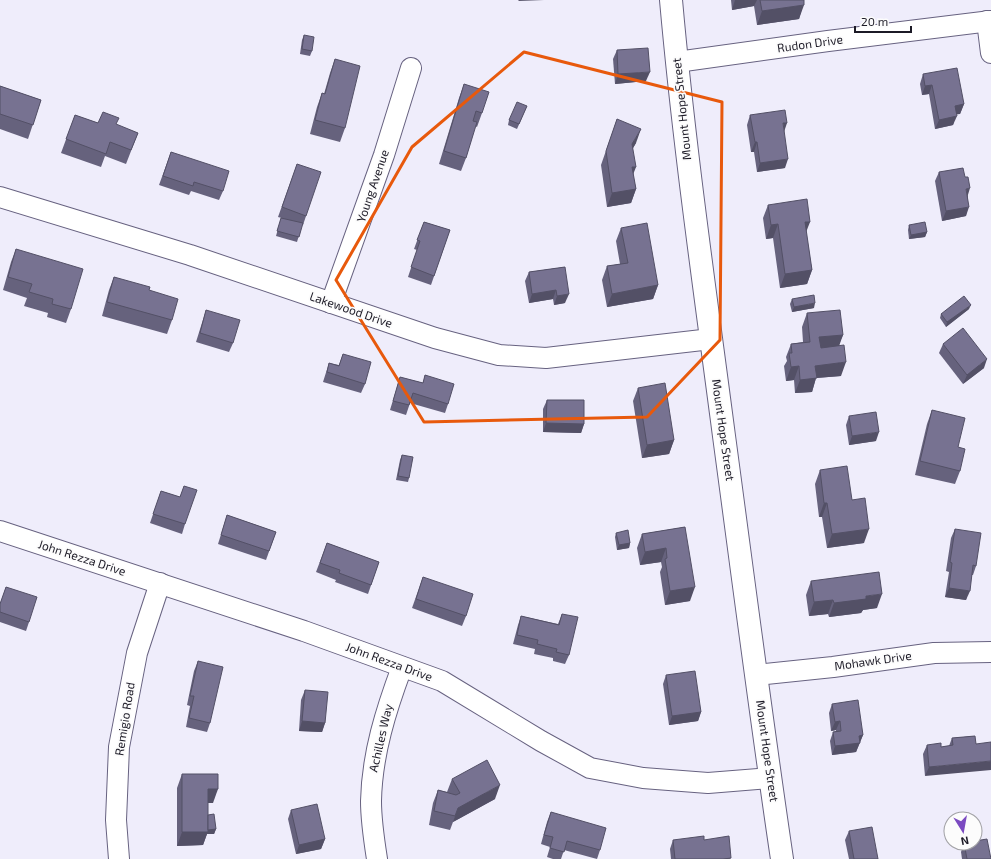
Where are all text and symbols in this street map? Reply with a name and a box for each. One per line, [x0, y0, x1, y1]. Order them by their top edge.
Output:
scale bar [855, 8, 911, 34]
text: 20 m [861, 14, 888, 28]
street label: Rudon Drive [776, 31, 844, 55]
street label: Mount Hope Street [669, 57, 693, 161]
street label: Young Avenue [353, 147, 391, 224]
street label: Lakewood Drive [308, 288, 395, 330]
street label: Mount Hope Street [710, 378, 738, 482]
street label: John Rezza Drive [37, 536, 128, 578]
street label: John Rezza Drive [344, 639, 435, 683]
street label: Mohawk Drive [833, 648, 912, 672]
street label: Remigio Road [111, 681, 137, 757]
street label: Mount Hope Street [754, 699, 782, 803]
street label: Achilles Way [365, 702, 395, 773]
north arrow [943, 811, 983, 851]
text: N [960, 834, 970, 848]

